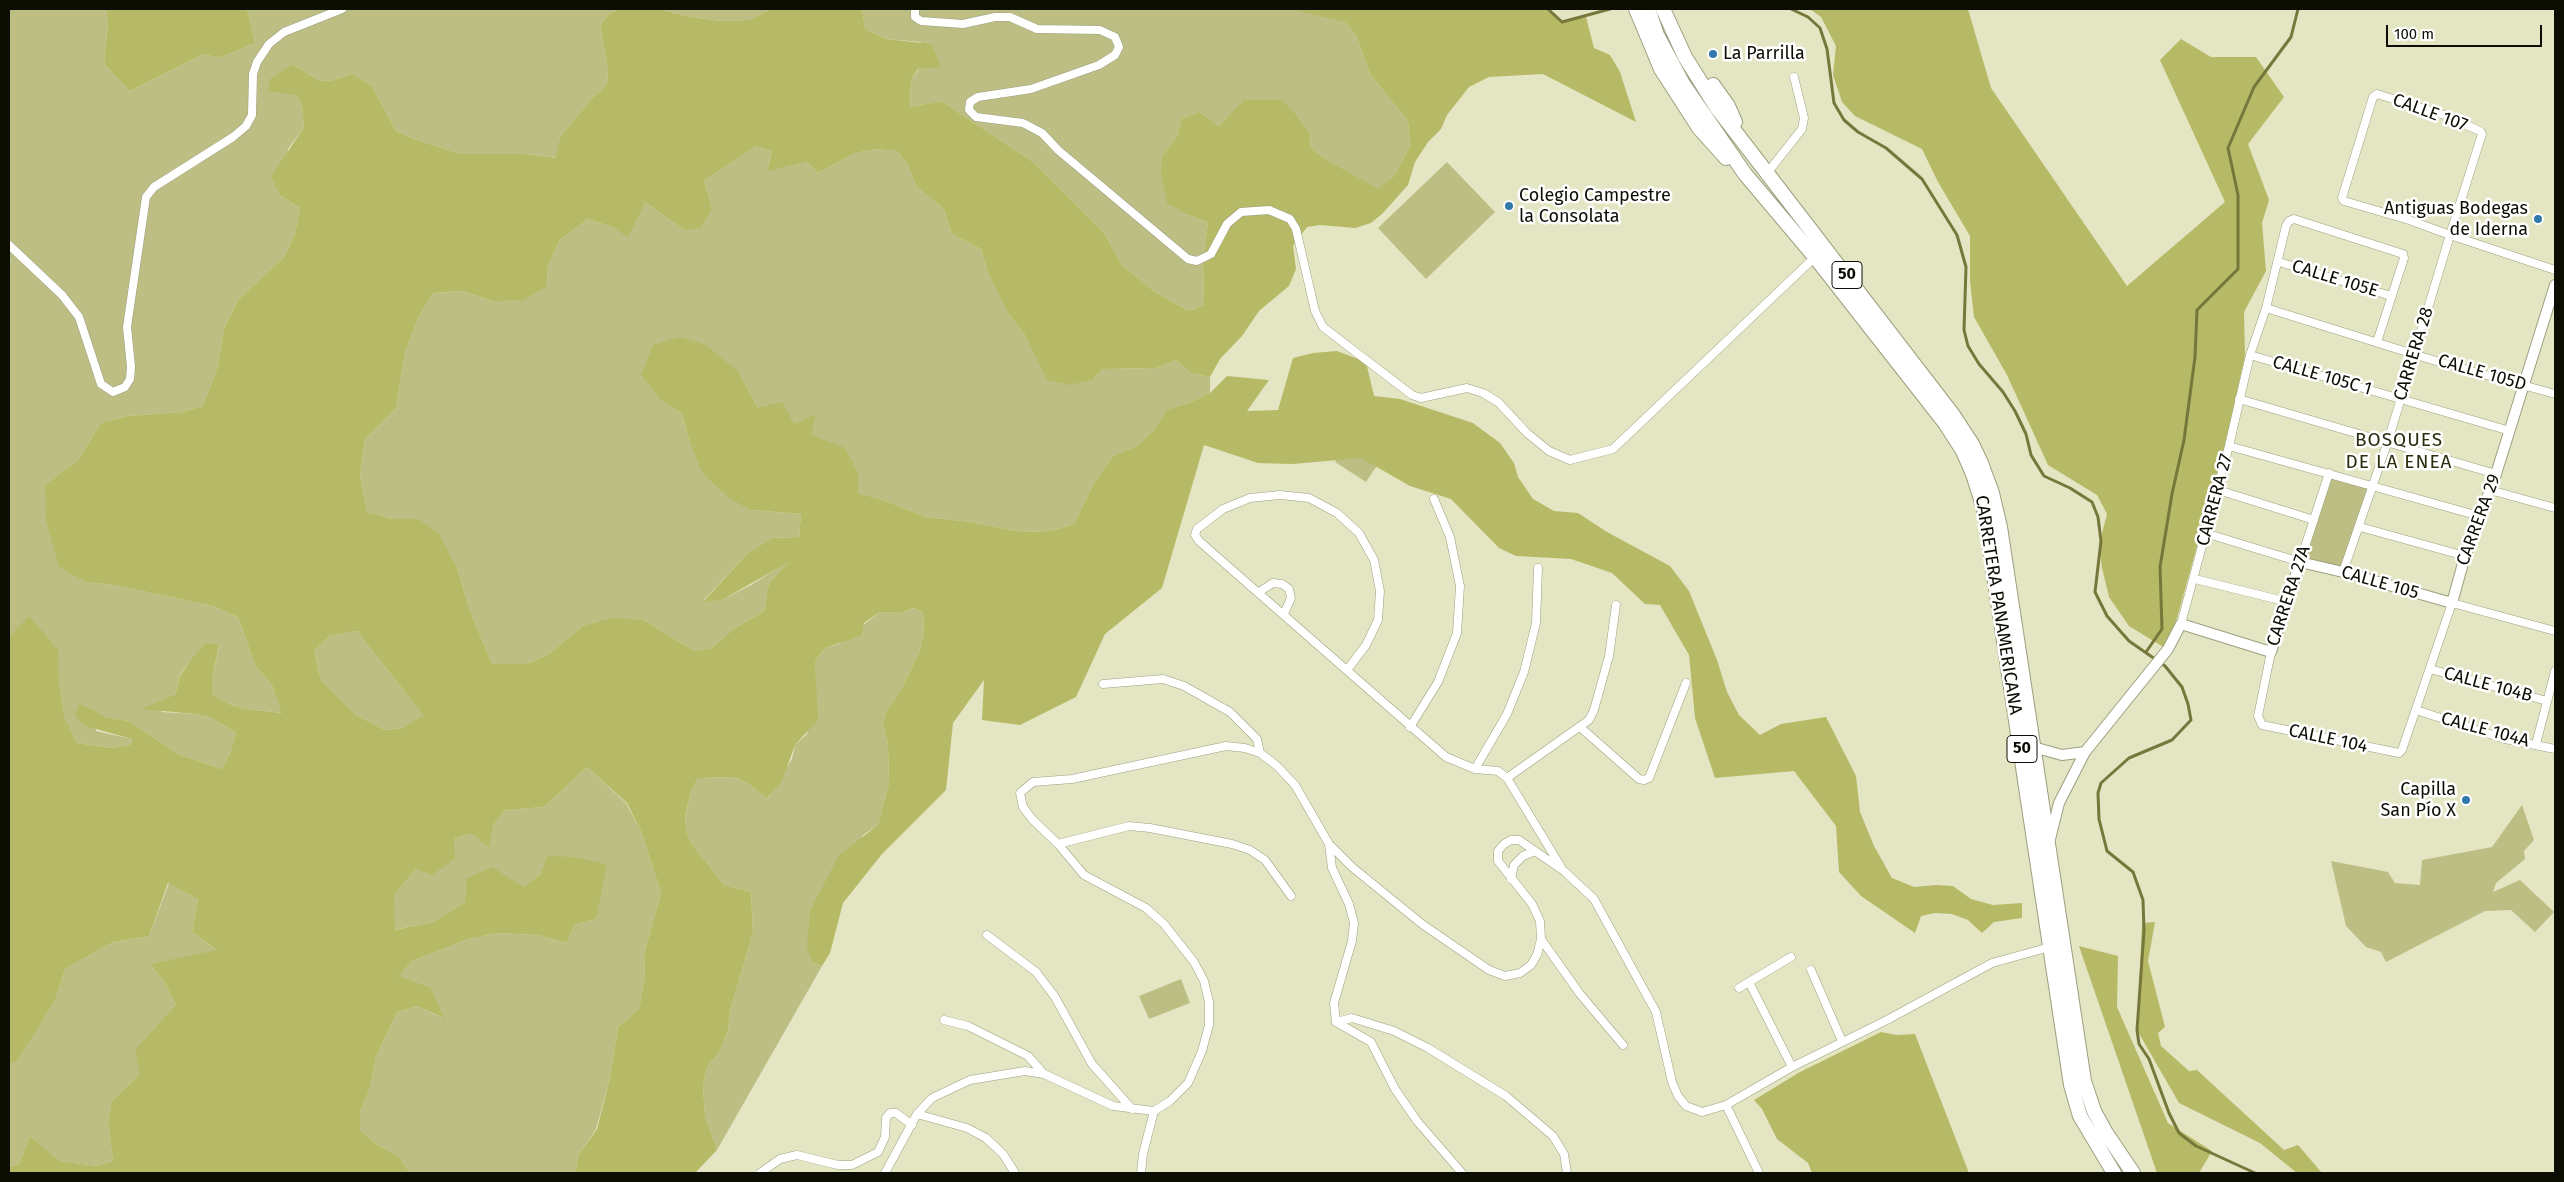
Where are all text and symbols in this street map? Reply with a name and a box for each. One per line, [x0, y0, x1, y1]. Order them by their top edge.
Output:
scale bar [2389, 15, 2545, 47]
text: 100 m [2394, 25, 2434, 43]
place label: La Parrilla [1723, 43, 1805, 65]
marker: La Parrilla [1707, 48, 1719, 60]
street label: CALLE 107 [2390, 89, 2470, 137]
place label: Colegio Campestre la Consolata [1519, 185, 1671, 228]
place label: Antiguas Bodegas de Iderna [2384, 198, 2528, 240]
marker: Colegio Campestre la Consolata [1503, 200, 1515, 212]
marker: Antiguas Bodegas de Iderna [2532, 213, 2544, 225]
street label: CALLE 105E [2289, 256, 2381, 302]
road number: 50 [1832, 262, 1862, 288]
street label: CARRERA 28 [2390, 305, 2438, 403]
street label: CALLE 105D [2435, 350, 2529, 396]
street label: CALLE 105C 1 [2270, 352, 2374, 400]
district label: BOSQUES DE LA ENEA [2344, 430, 2454, 474]
street label: CARRERA 27 [2192, 452, 2238, 548]
street label: CARRERA 29 [2452, 471, 2506, 569]
street label: CARRETERA PANAMERICANA [1970, 494, 2026, 716]
street label: CARRERA 27A [2263, 543, 2315, 649]
street label: CALLE 105 [2339, 562, 2421, 604]
street label: CALLE 104B [2441, 663, 2535, 707]
street label: CALLE 104A [2439, 708, 2531, 752]
street label: CALLE 104 [2287, 720, 2369, 758]
road number: 50 [2007, 736, 2037, 762]
place label: Capilla San Pío X [2381, 779, 2456, 822]
marker: Capilla San Pío X [2460, 794, 2472, 806]

